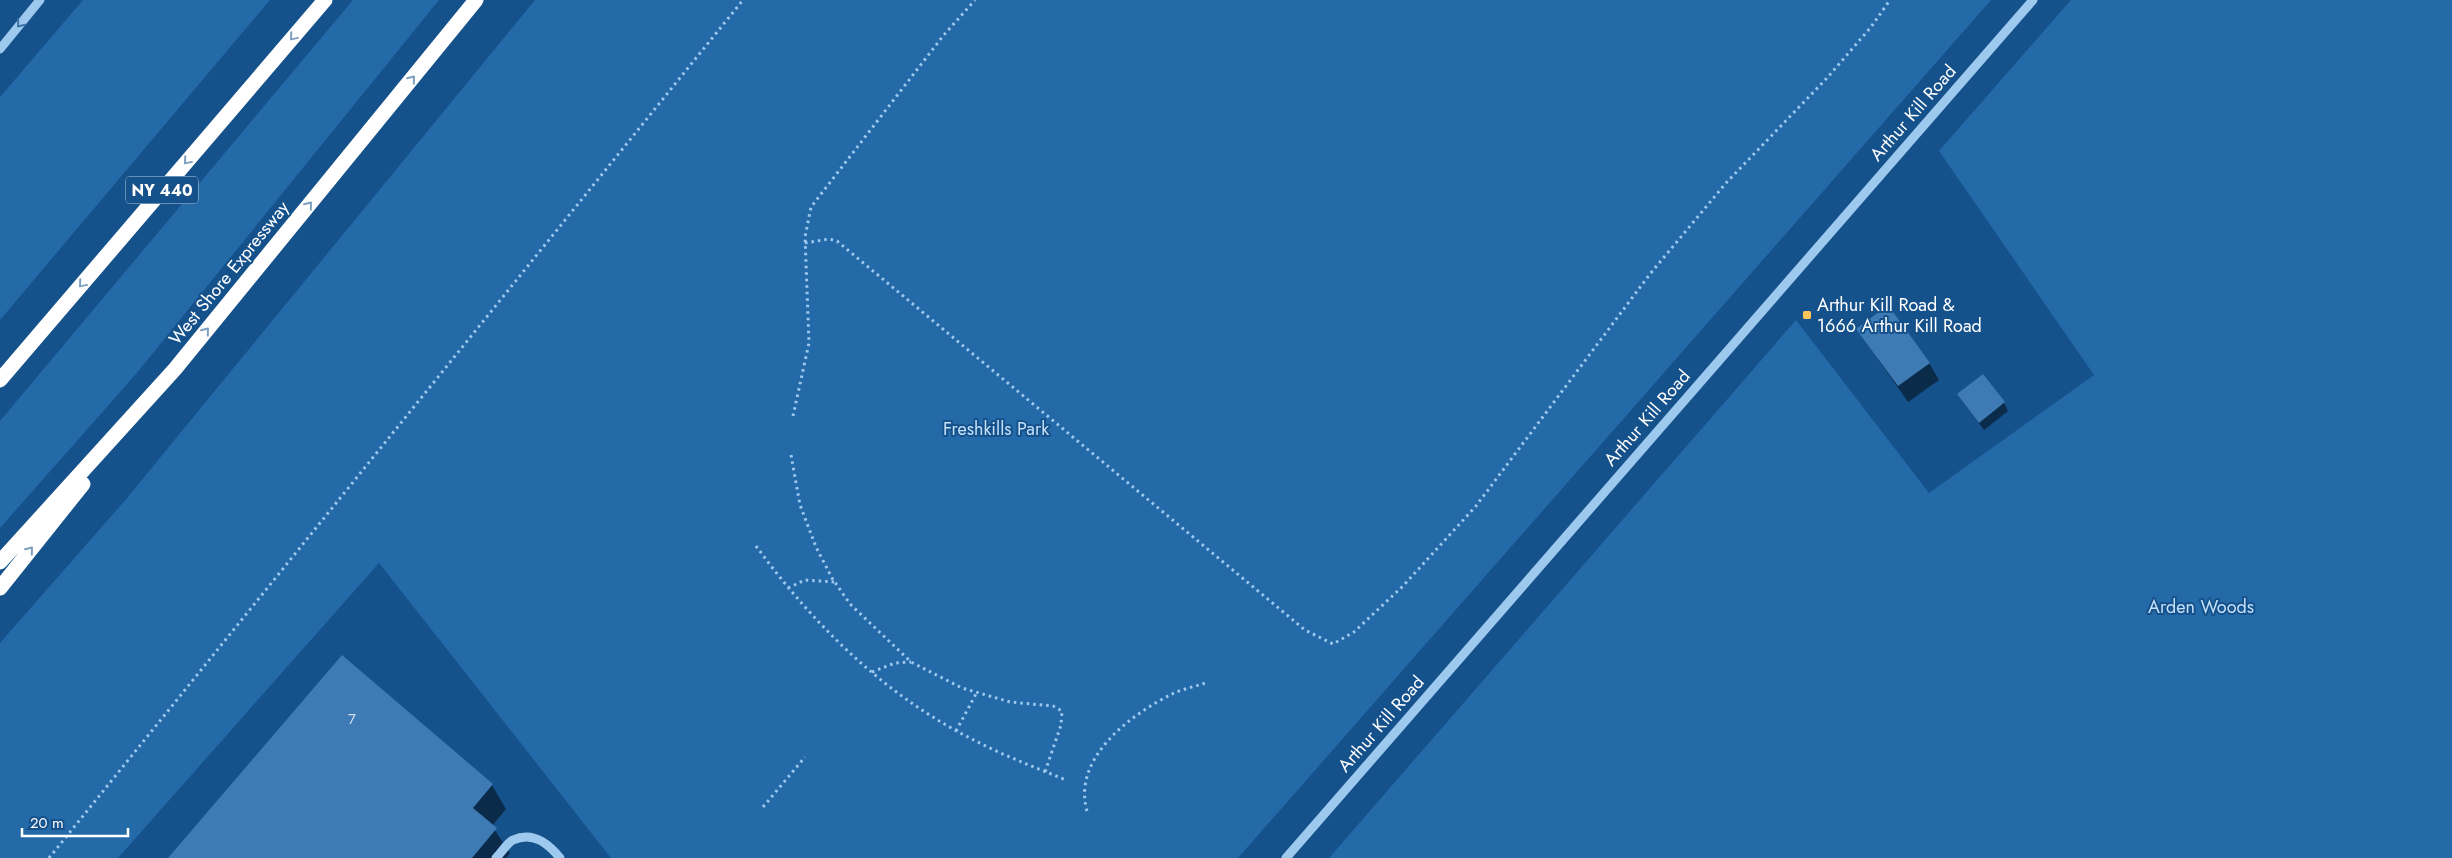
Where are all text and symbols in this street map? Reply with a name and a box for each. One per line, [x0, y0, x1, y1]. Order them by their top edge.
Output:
one-way arrow [17, 19, 26, 28]
one-way arrow [290, 31, 299, 40]
street label: Arthur Kill Road [1864, 59, 1962, 167]
one-way arrow [406, 76, 414, 85]
one-way arrow [184, 155, 193, 164]
road number: NY 440 [126, 176, 198, 204]
street label: West Shore Expressway [163, 195, 295, 350]
one-way arrow [304, 202, 312, 211]
one-way arrow [79, 279, 88, 288]
place label: Arthur Kill Road & 1666 Arthur Kill Road [1817, 292, 1982, 339]
marker: Arthur Kill Road & 1666 Arthur Kill Road [1801, 309, 1813, 321]
one-way arrow [201, 328, 209, 337]
street label: Arthur Kill Road [1598, 364, 1696, 472]
park label: Freshkills Park [943, 416, 1049, 442]
one-way arrow [25, 547, 33, 556]
park label: Arden Woods [2148, 594, 2254, 620]
street label: Arthur Kill Road [1332, 670, 1430, 778]
house number: 7 [348, 708, 356, 730]
scale bar [22, 806, 129, 838]
text: 20 m [30, 812, 64, 834]

